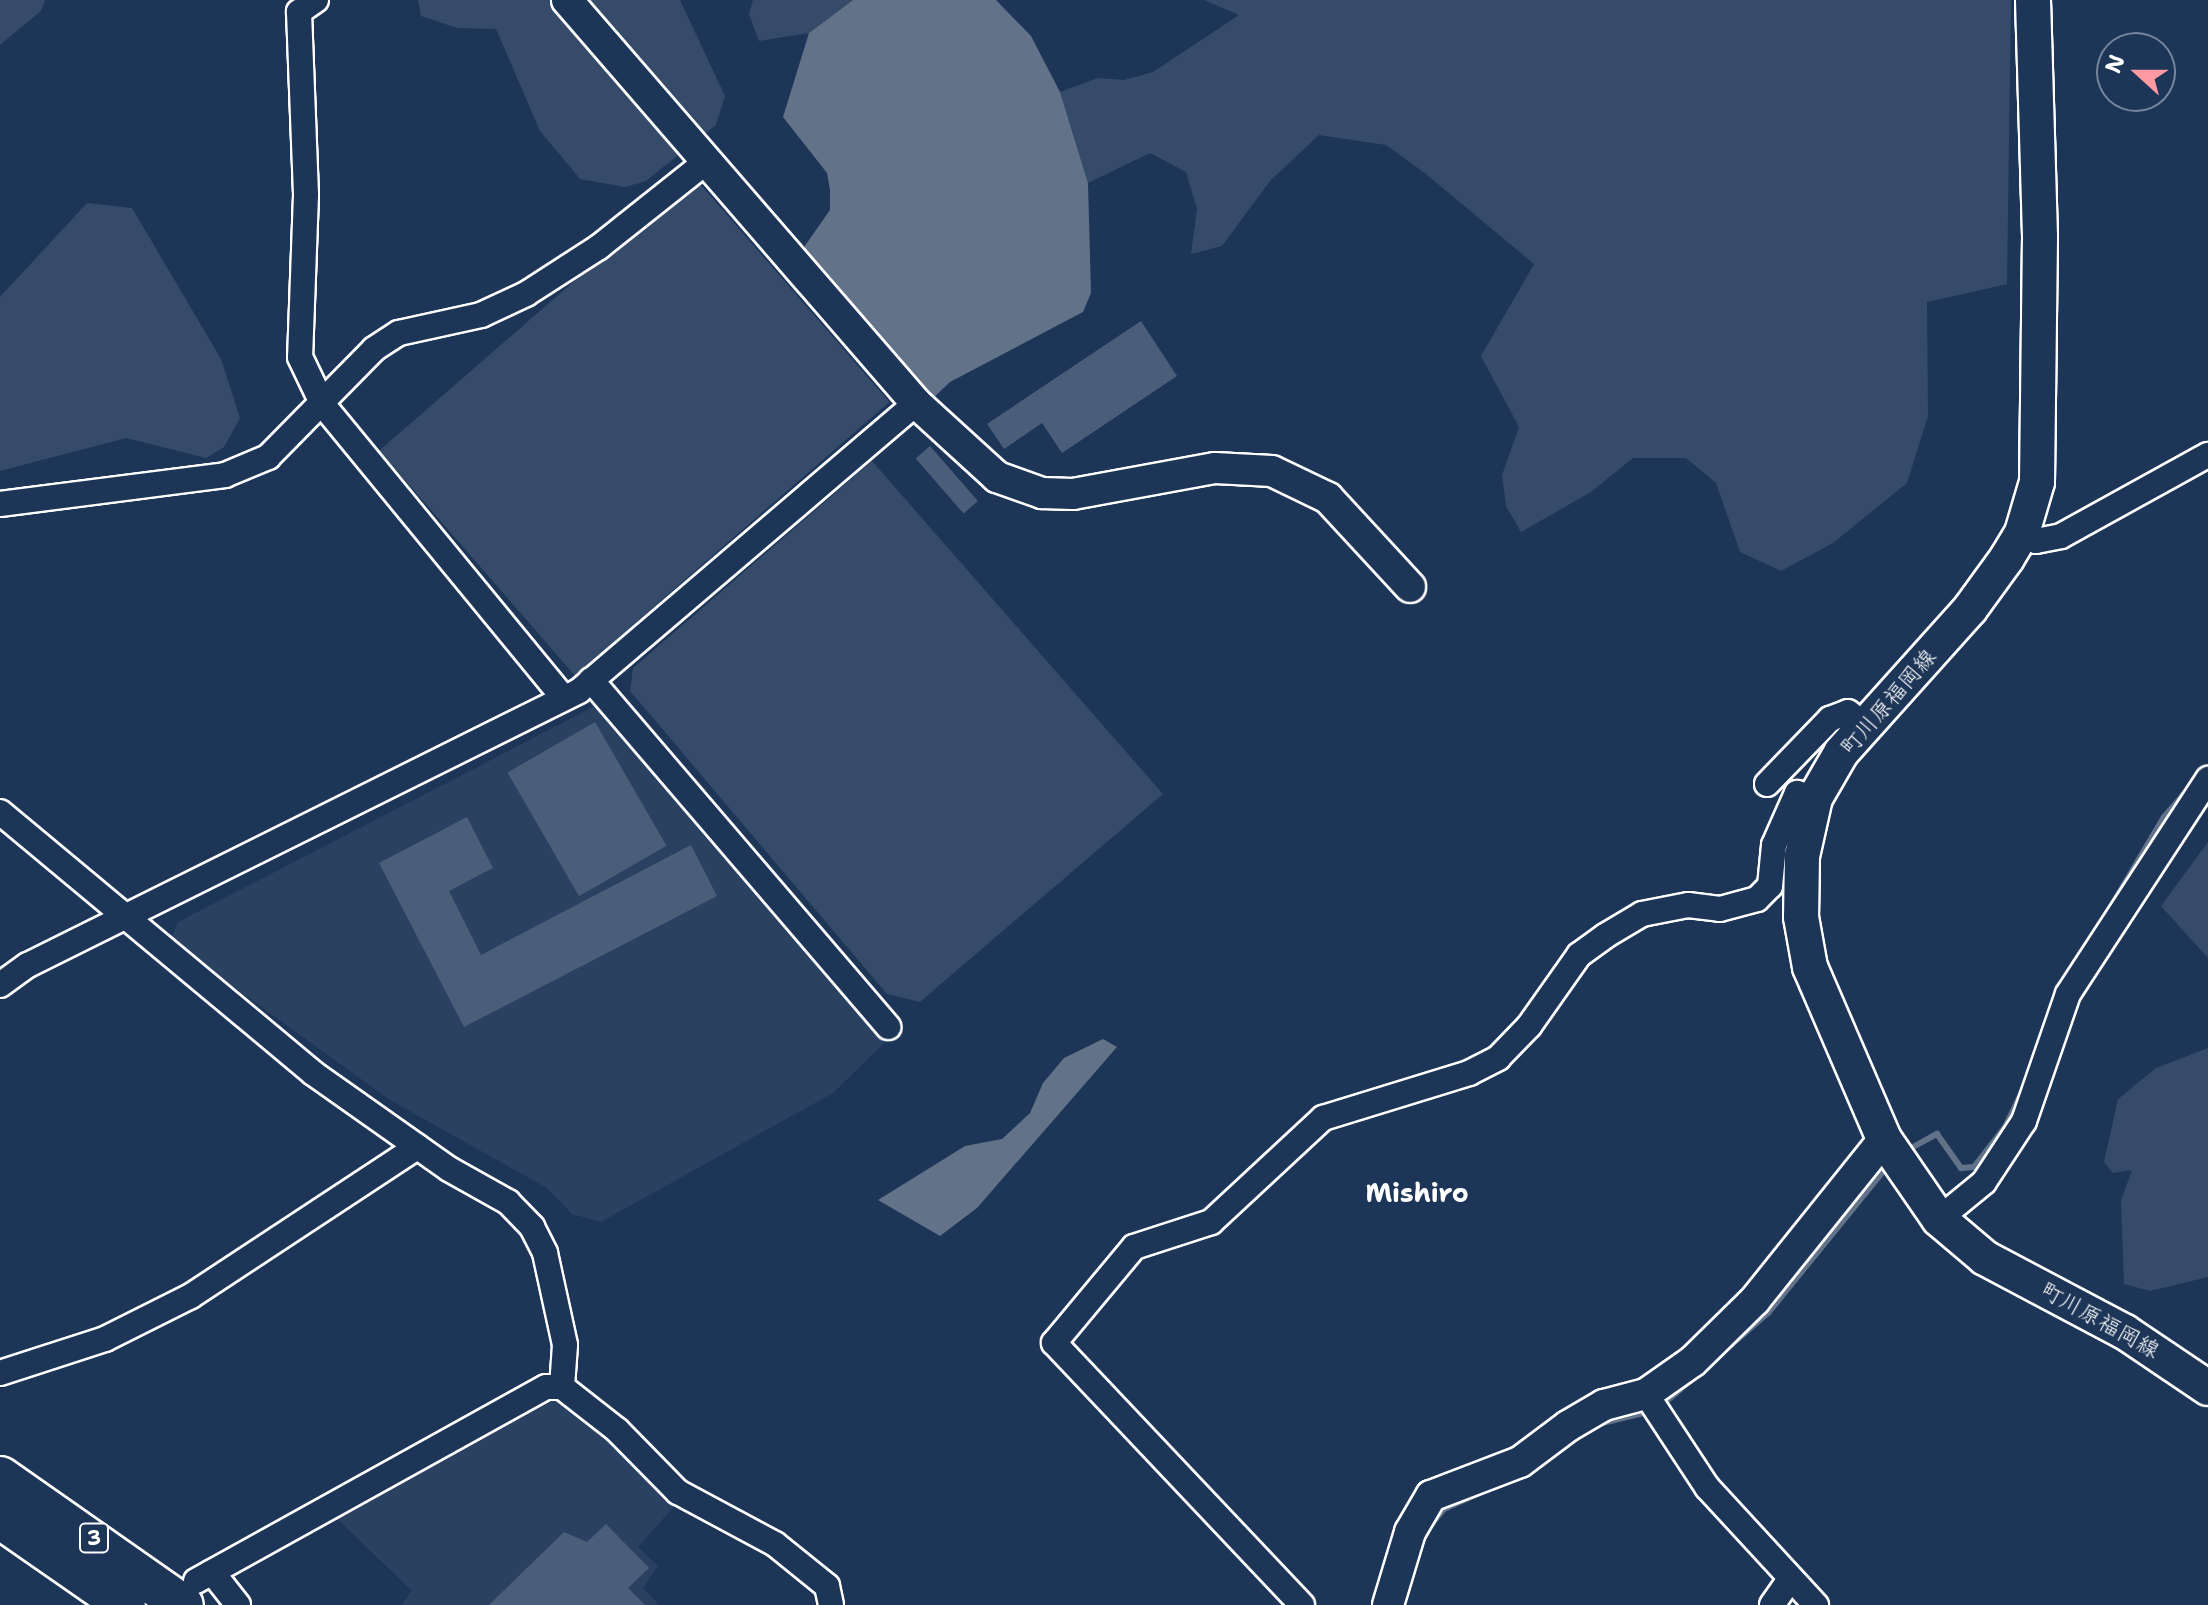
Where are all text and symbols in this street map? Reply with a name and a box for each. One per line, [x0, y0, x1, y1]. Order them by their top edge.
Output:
north arrow [2096, 32, 2176, 112]
text: N [2098, 51, 2132, 77]
street label: 町川原福岡線 [1835, 644, 1941, 760]
district label: Mishiro [1365, 1177, 1469, 1209]
street label: 町川原福岡線 [2036, 1276, 2164, 1364]
road number: 3 [78, 1522, 110, 1554]

